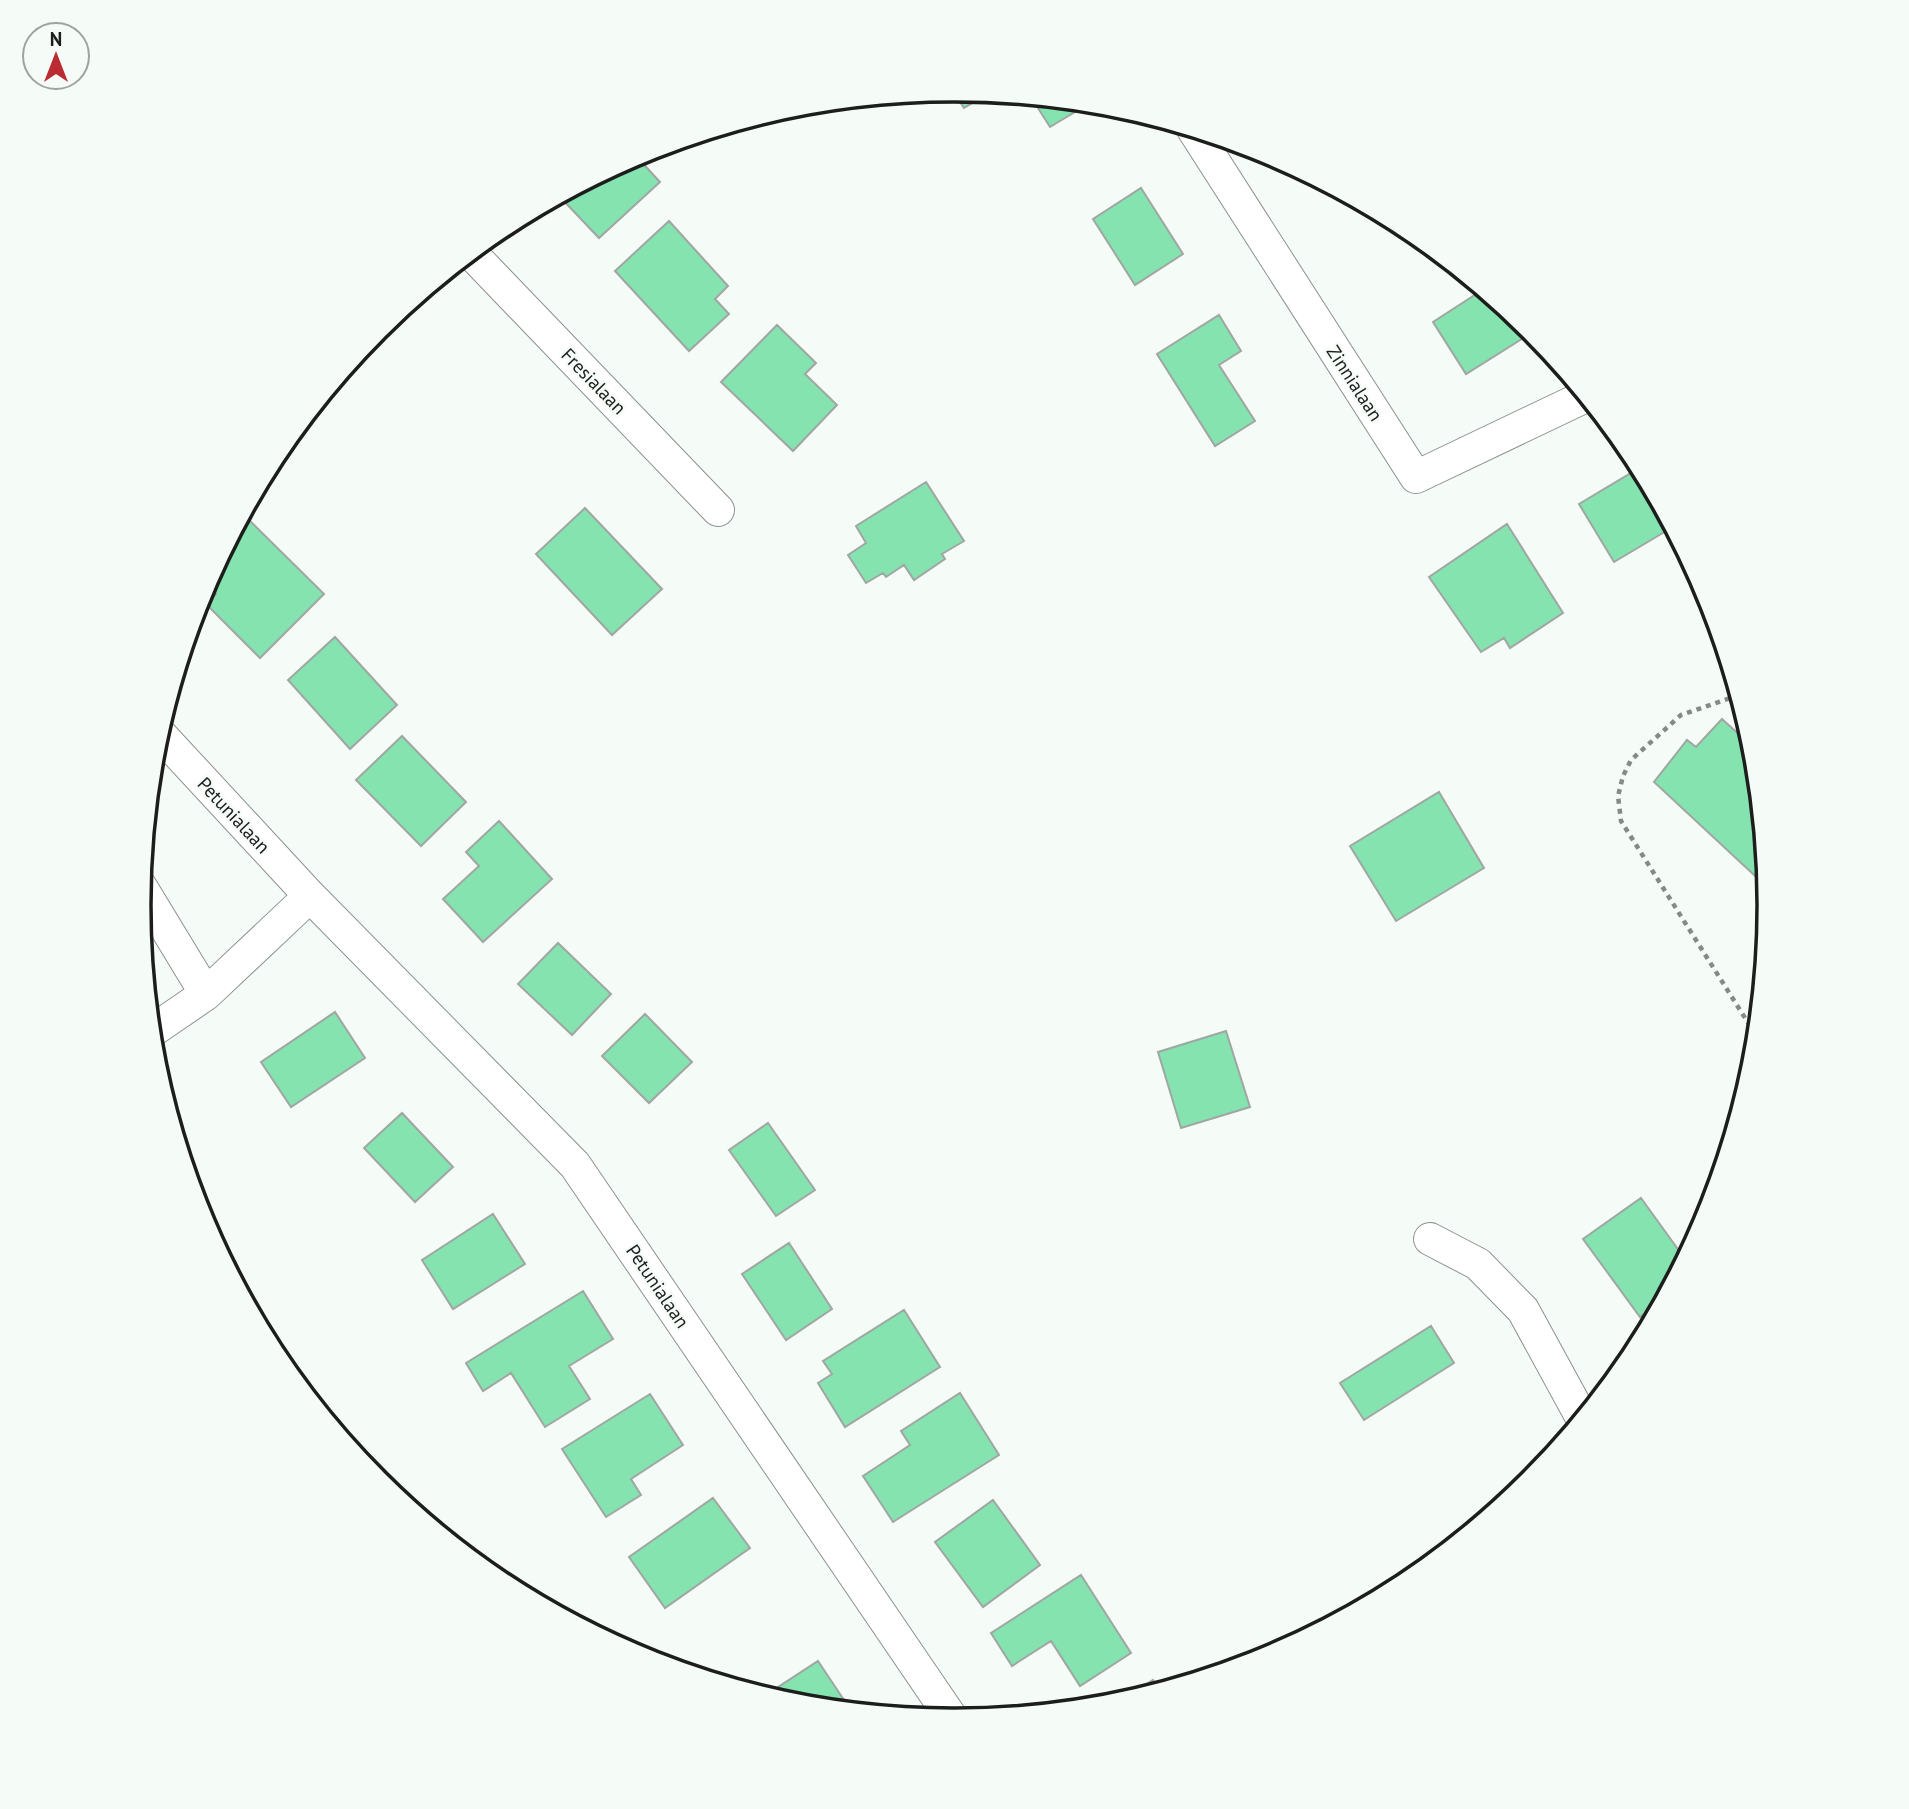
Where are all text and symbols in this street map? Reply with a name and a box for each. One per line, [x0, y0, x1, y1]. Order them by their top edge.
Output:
north arrow [21, 21, 91, 91]
text: N [50, 27, 62, 51]
street label: Zinnialaan [1322, 341, 1388, 425]
street label: Fresialaan [556, 343, 632, 419]
street label: Petunialaan [192, 772, 276, 858]
street label: Petunialaan [621, 1240, 695, 1332]

